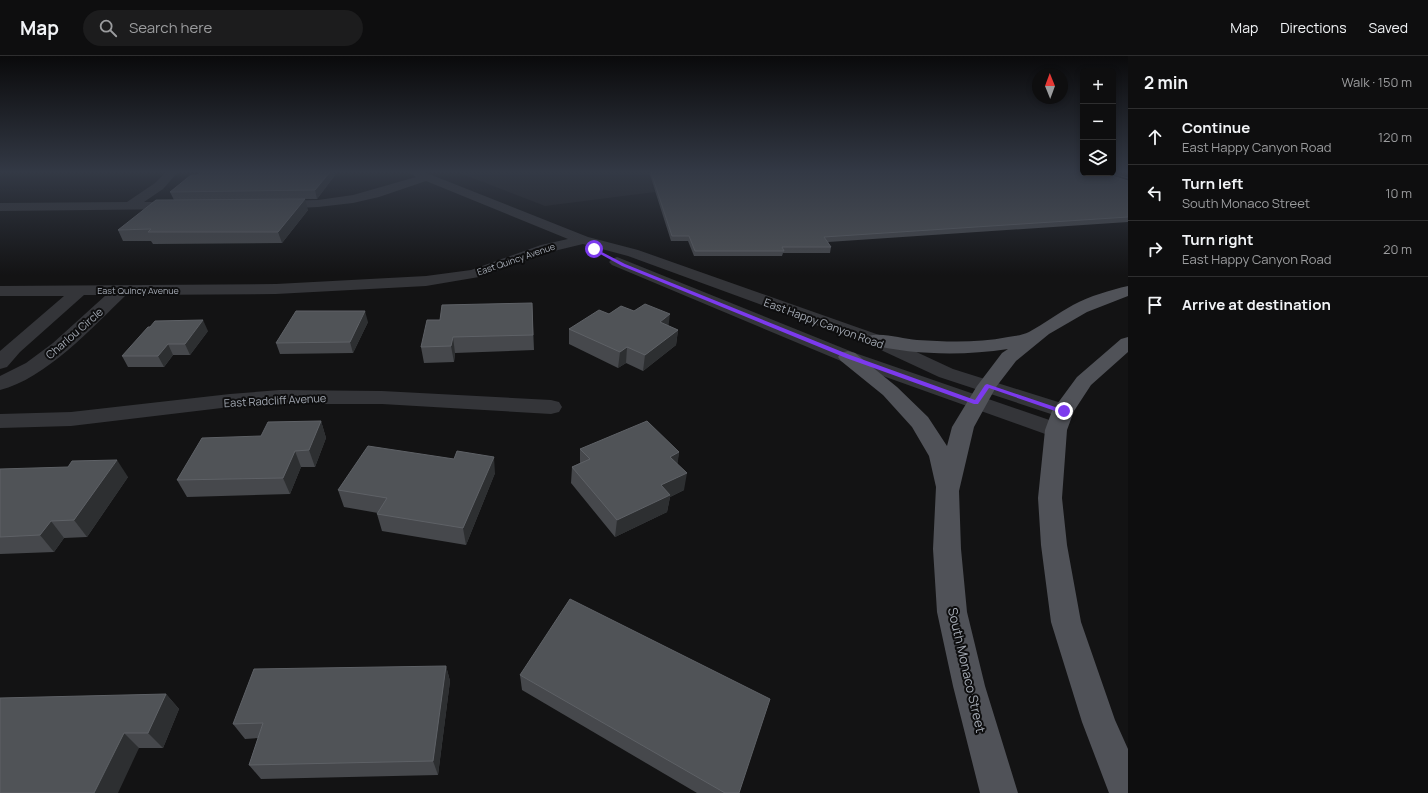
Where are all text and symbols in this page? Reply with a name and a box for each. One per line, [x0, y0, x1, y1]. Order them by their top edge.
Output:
search box [83, 10, 363, 46]
text: Map [20, 15, 59, 41]
icon: search [97, 17, 119, 39]
text: Search here [129, 17, 212, 38]
text: Map [1230, 18, 1258, 37]
text: Directions [1280, 18, 1347, 37]
text: Saved [1369, 18, 1408, 37]
north arrow [1032, 68, 1068, 104]
map controls [1080, 68, 1116, 176]
button: + [1080, 68, 1116, 104]
text: 2 min [1144, 71, 1188, 94]
text: Walk · 150 m [1341, 73, 1412, 91]
button: − [1080, 104, 1116, 140]
text: Continue [1182, 117, 1250, 138]
icon: ahead [1144, 126, 1166, 148]
text: 120 m [1378, 128, 1412, 146]
text: East Happy Canyon Road [1182, 138, 1331, 156]
button: layers [1080, 140, 1116, 176]
text: Turn left [1182, 173, 1244, 194]
icon: left [1144, 182, 1166, 204]
text: 10 m [1385, 184, 1412, 202]
text: South Monaco Street [1182, 194, 1310, 212]
text: Turn right [1182, 229, 1253, 250]
icon: right [1144, 238, 1166, 260]
street label: East Quincy Avenue [475, 240, 557, 278]
route start [585, 240, 603, 258]
text: 20 m [1383, 240, 1412, 258]
text: East Happy Canyon Road [1182, 250, 1331, 268]
street label: East Quincy Avenue [97, 284, 179, 297]
street label: East Happy Canyon Road [762, 294, 886, 352]
icon: arrive [1144, 294, 1166, 316]
text: Arrive at destination [1182, 294, 1331, 315]
street label: Charlou Circle [42, 304, 106, 362]
street label: East Radcliff Avenue [223, 390, 327, 410]
route end [1055, 402, 1073, 420]
street label: South Monaco Street [944, 606, 990, 734]

